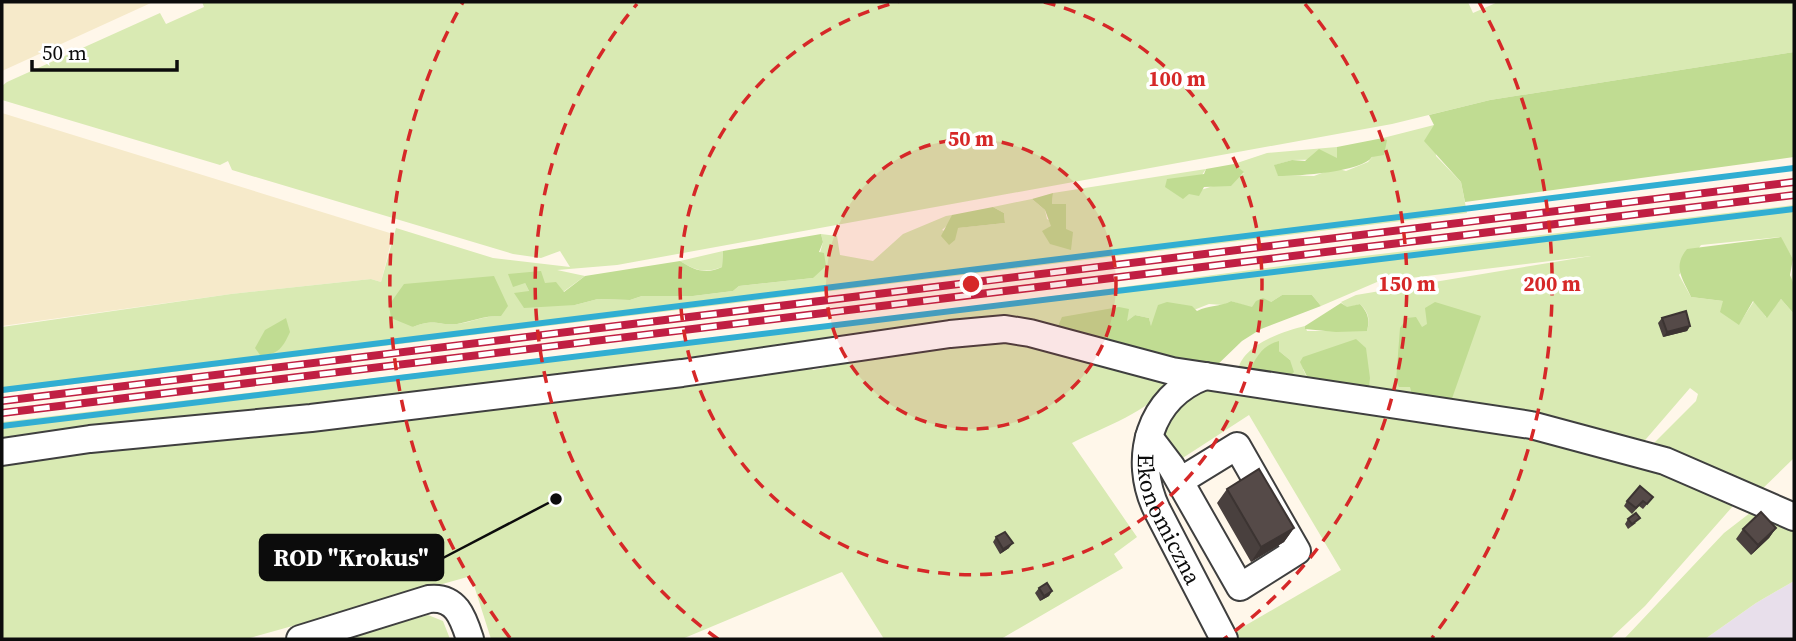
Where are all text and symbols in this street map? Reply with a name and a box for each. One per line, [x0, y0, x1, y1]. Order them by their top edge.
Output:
scale bar [32, 28, 177, 72]
text: 50 m [42, 38, 87, 67]
text: 100 m [1148, 64, 1206, 93]
text: 50 m [948, 124, 994, 153]
text: 150 m [1378, 269, 1436, 298]
text: 200 m [1523, 269, 1581, 298]
centre of rings [959, 272, 983, 296]
street label: Ekonomiczna [1130, 453, 1209, 590]
callout: ROD "Krokus" [260, 535, 443, 580]
text: ROD "Krokus" [273, 541, 429, 574]

